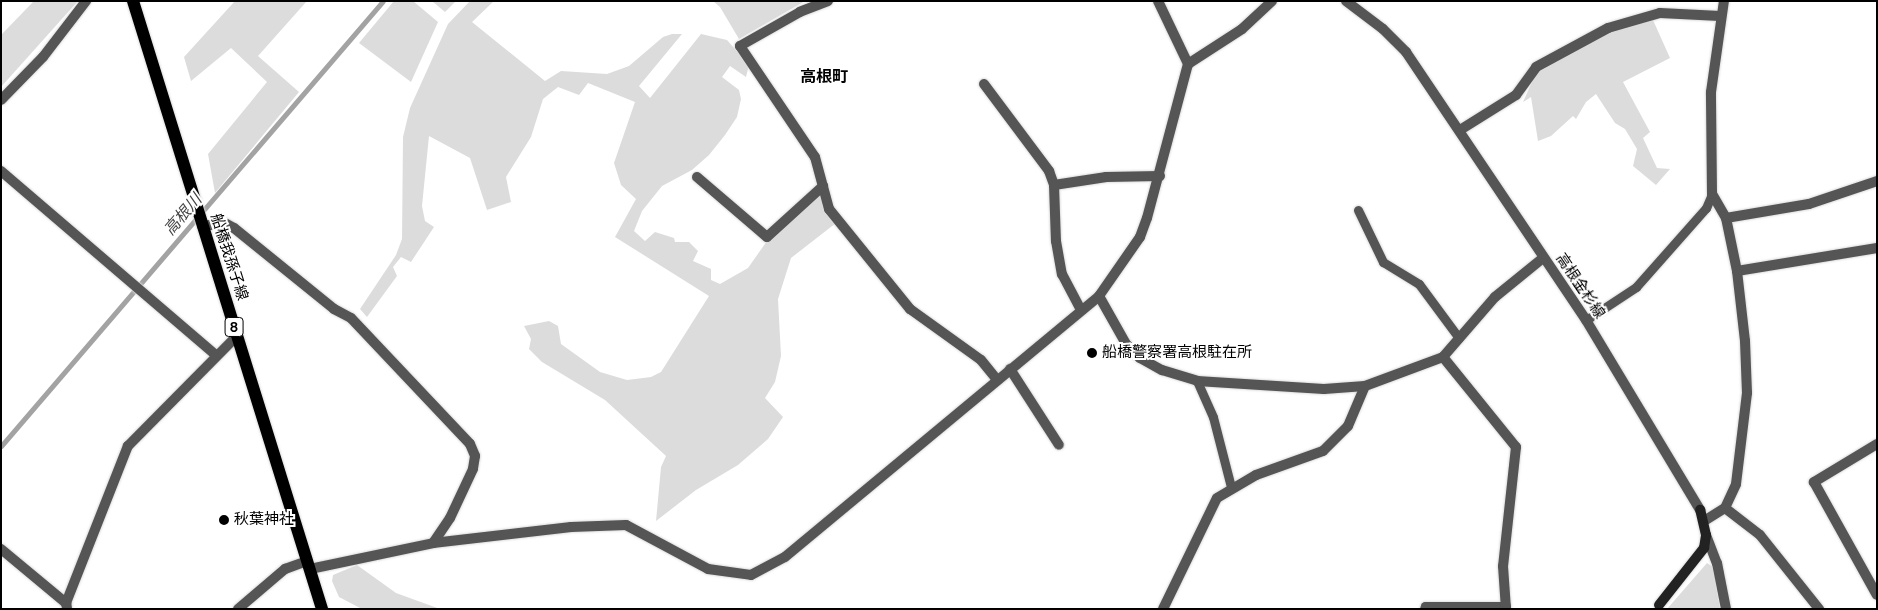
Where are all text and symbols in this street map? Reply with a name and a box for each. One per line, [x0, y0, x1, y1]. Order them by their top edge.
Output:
district label: 高根町 [800, 67, 848, 87]
water label: 高根川 [160, 191, 206, 239]
street label: 船橋我孫子線 [207, 211, 251, 303]
street label: 高根金杉線 [1552, 250, 1608, 322]
road number: 8 [224, 316, 244, 338]
place label: 船橋警察署高根駐在所 [1102, 344, 1252, 362]
marker: 船橋警察署高根駐在所 [1086, 347, 1098, 359]
place label: 秋葉神社 [234, 511, 294, 529]
marker: 秋葉神社 [218, 514, 230, 526]

